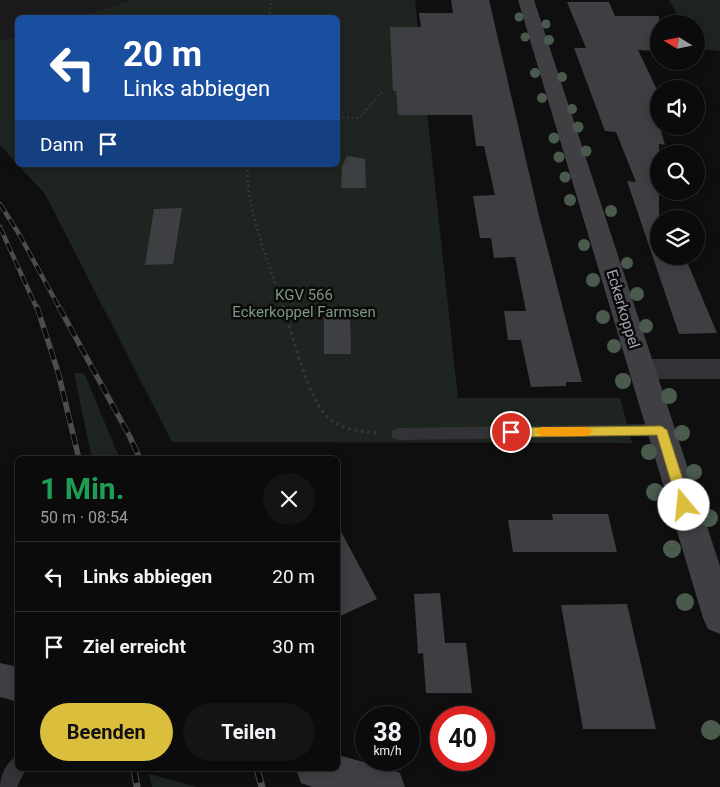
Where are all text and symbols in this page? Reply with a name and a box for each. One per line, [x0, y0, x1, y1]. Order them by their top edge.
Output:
north arrow [650, 15, 705, 70]
map controls [650, 15, 705, 265]
text: 20 m [123, 34, 202, 75]
icon: left [40, 35, 105, 100]
text: Links abbiegen [123, 76, 270, 101]
button: sound [650, 80, 705, 135]
icon: arrive [94, 130, 122, 158]
text: Dann [40, 133, 84, 156]
button: search [650, 145, 705, 200]
button: layers [650, 210, 705, 265]
street label: Eckerkoppel [603, 267, 643, 351]
park label: KGV 566 Eckerkoppel Farmsen [232, 286, 376, 321]
pin [490, 411, 532, 453]
icon: arrive [497, 418, 525, 446]
text: 1 Min. [40, 471, 124, 506]
button: close [263, 473, 315, 525]
position arrow [657, 478, 709, 530]
text: 50 m · 08:54 [40, 508, 128, 527]
icon: left [40, 563, 68, 591]
text: Links abbiegen [83, 565, 212, 588]
text: 20 m [272, 565, 315, 588]
icon: arrive [40, 633, 68, 661]
text: Ziel erreicht [83, 635, 186, 658]
text: 30 m [272, 635, 315, 658]
button: Beenden [40, 703, 173, 761]
button: Teilen [183, 703, 315, 761]
speed limit sign: 40 [430, 706, 495, 771]
text: 38 [373, 718, 402, 747]
text: km/h [373, 744, 402, 758]

